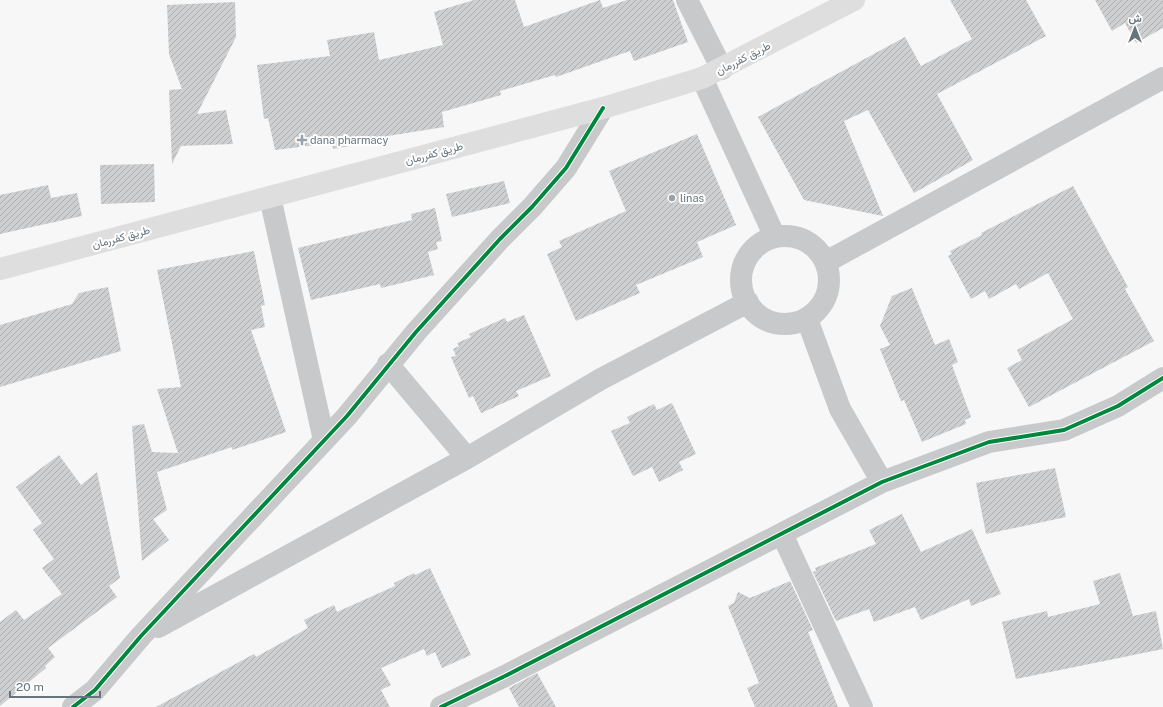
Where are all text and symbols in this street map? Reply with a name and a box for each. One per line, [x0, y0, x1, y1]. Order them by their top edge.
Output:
north arrow [1115, 8, 1155, 48]
text: ش [1128, 12, 1142, 25]
street label: طريق كفررمان [714, 39, 773, 78]
place label: dana pharmacy [310, 134, 388, 146]
marker: dana pharmacy [297, 135, 307, 145]
street label: طريق كفررمان [404, 140, 465, 167]
place label: linas [680, 192, 704, 204]
marker: linas [667, 193, 677, 203]
street label: طريق كفررمان [91, 224, 152, 251]
scale bar [10, 673, 100, 699]
text: 20 m [16, 680, 44, 694]

